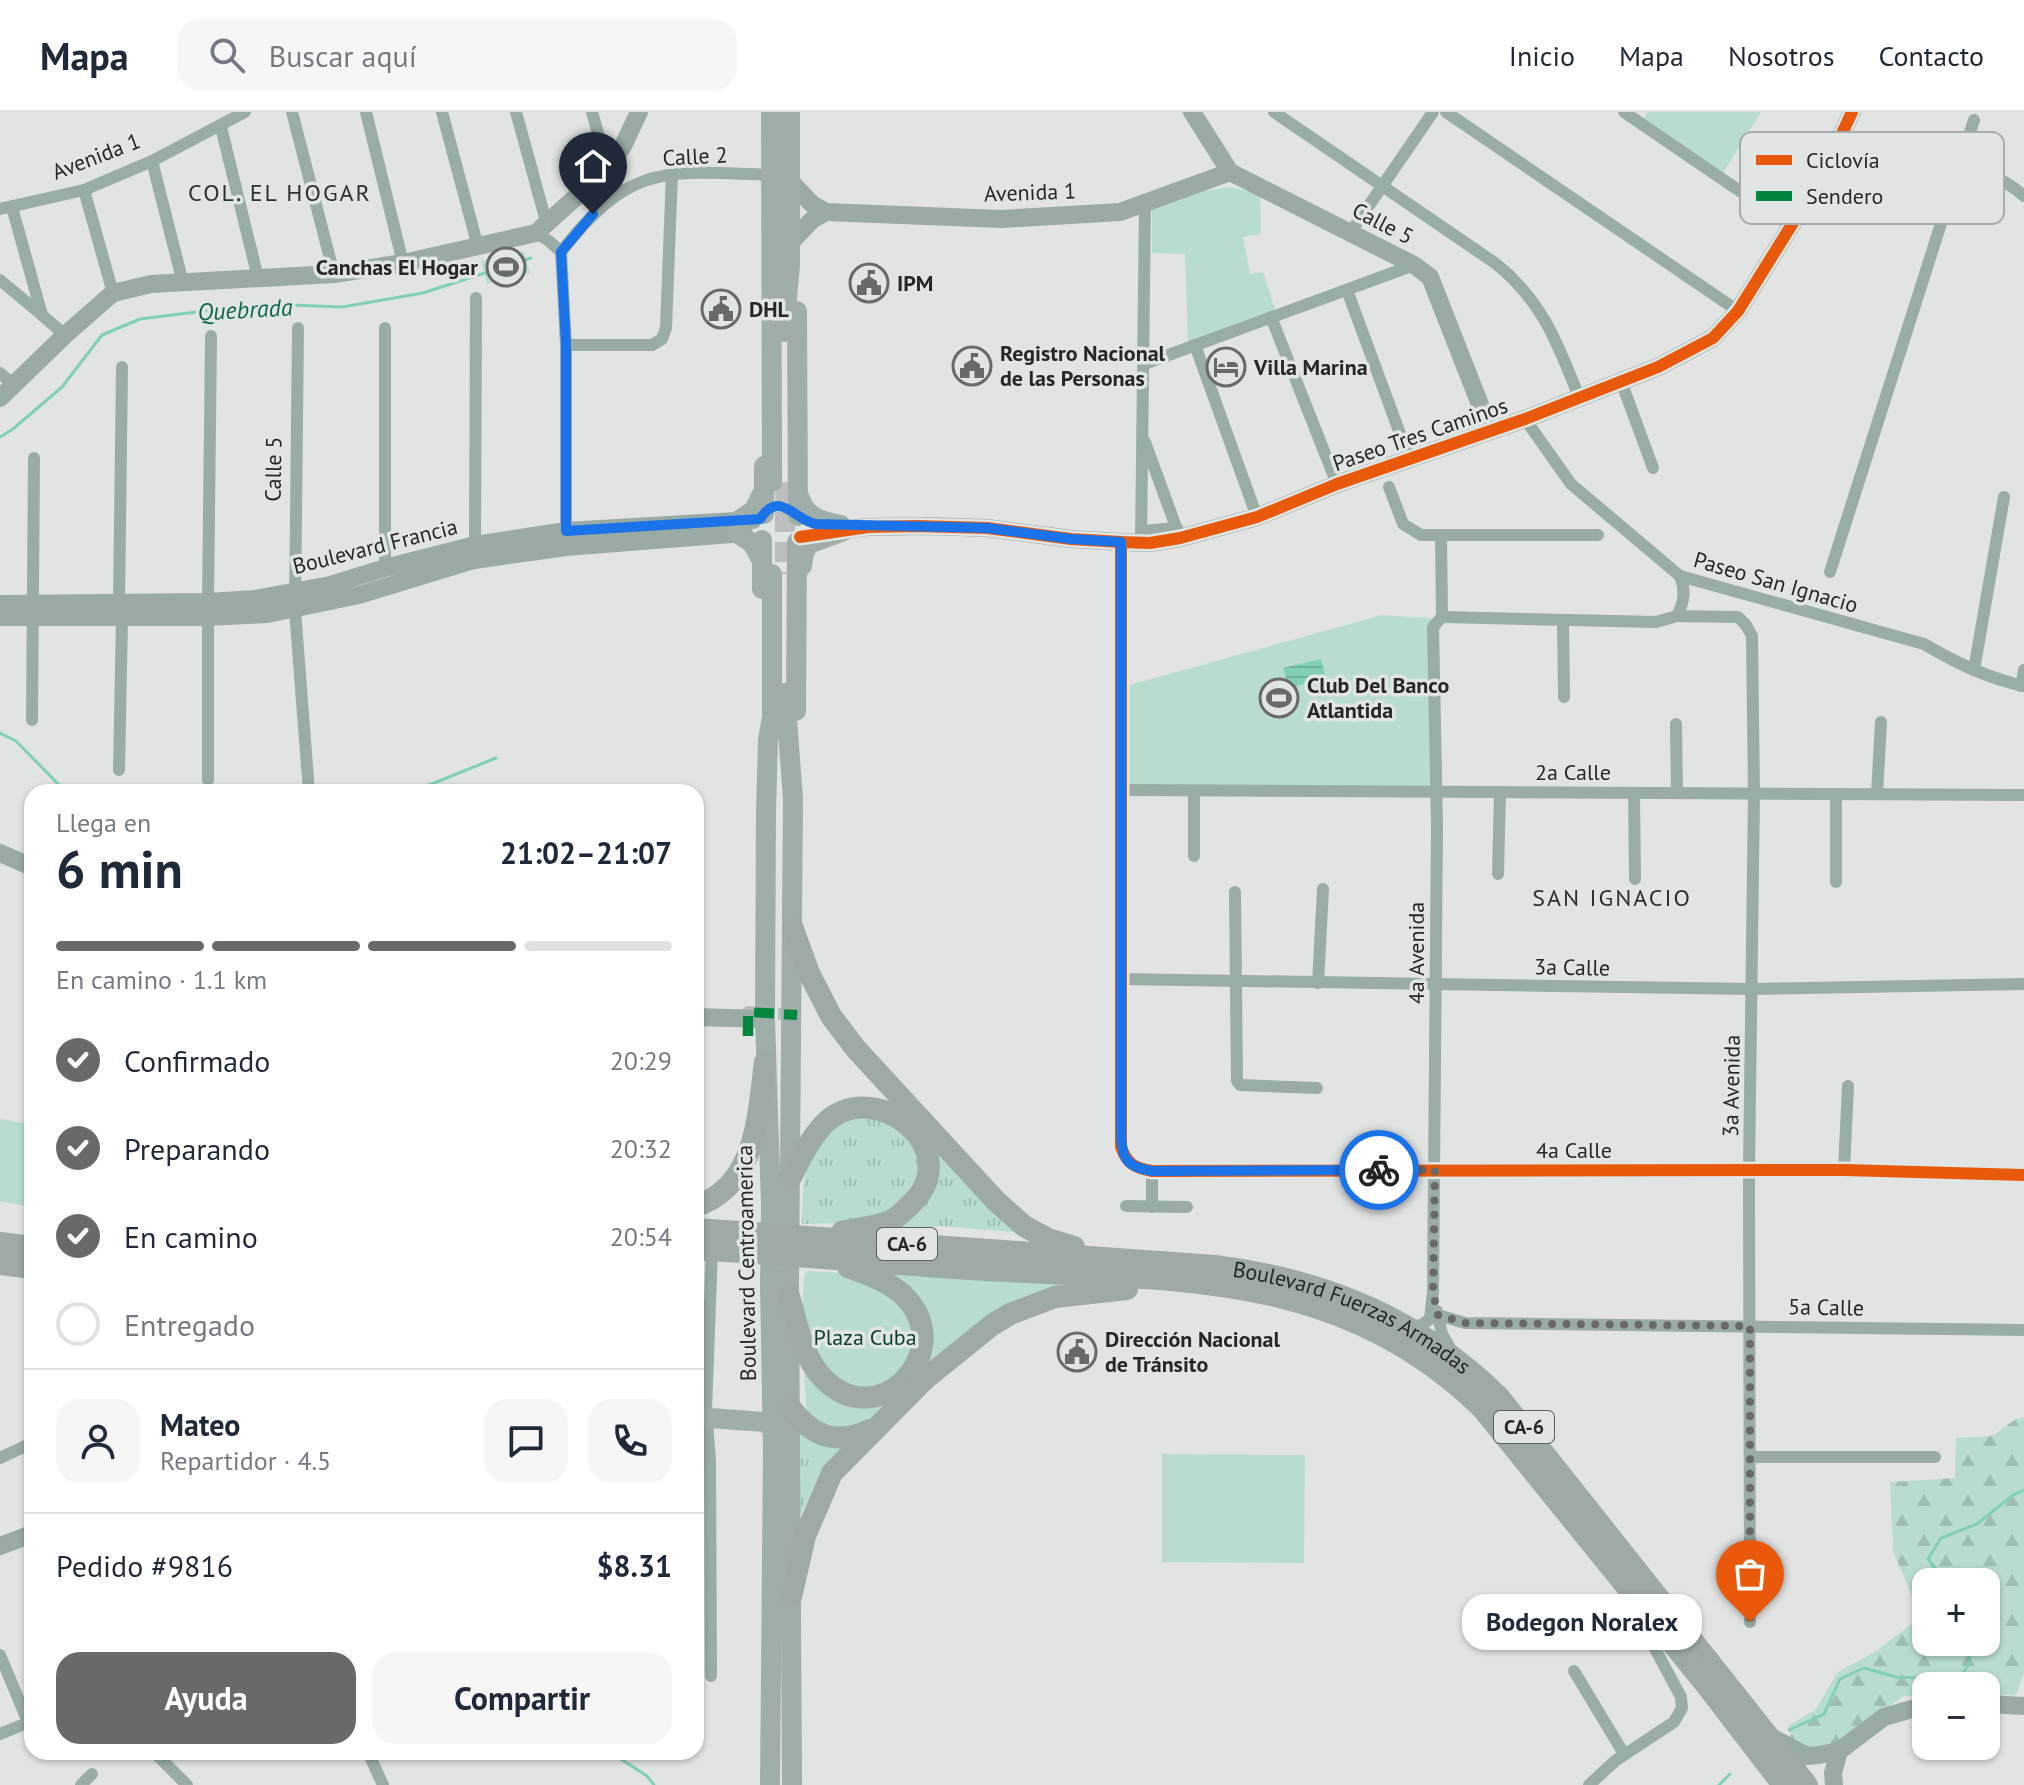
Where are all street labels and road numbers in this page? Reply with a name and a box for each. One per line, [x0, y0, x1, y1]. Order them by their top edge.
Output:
street label: Avenida 1 [48, 126, 144, 186]
street label: Calle 2 [662, 140, 728, 172]
street label: Avenida 1 [983, 176, 1077, 208]
street label: Calle 5 [1348, 196, 1418, 250]
street label: Paseo Tres Caminos [1329, 391, 1511, 477]
street label: Calle 5 [258, 436, 288, 502]
street label: Boulevard Francia [290, 512, 460, 580]
street label: Paseo San Ignacio [1691, 545, 1861, 619]
street label: 2a Calle [1535, 758, 1611, 786]
street label: 4a Avenida [1402, 902, 1430, 1004]
street label: 3a Calle [1534, 952, 1610, 982]
street label: 3a Avenida [1716, 1035, 1746, 1137]
street label: 4a Calle [1536, 1136, 1612, 1164]
street label: Boulevard Centroamerica [730, 1145, 762, 1381]
road number: CA-6 [877, 1228, 937, 1260]
street label: Boulevard Fuerzas Armadas [1231, 1255, 1477, 1380]
street label: 5a Calle [1788, 1292, 1864, 1322]
road number: CA-6 [1494, 1411, 1554, 1443]

